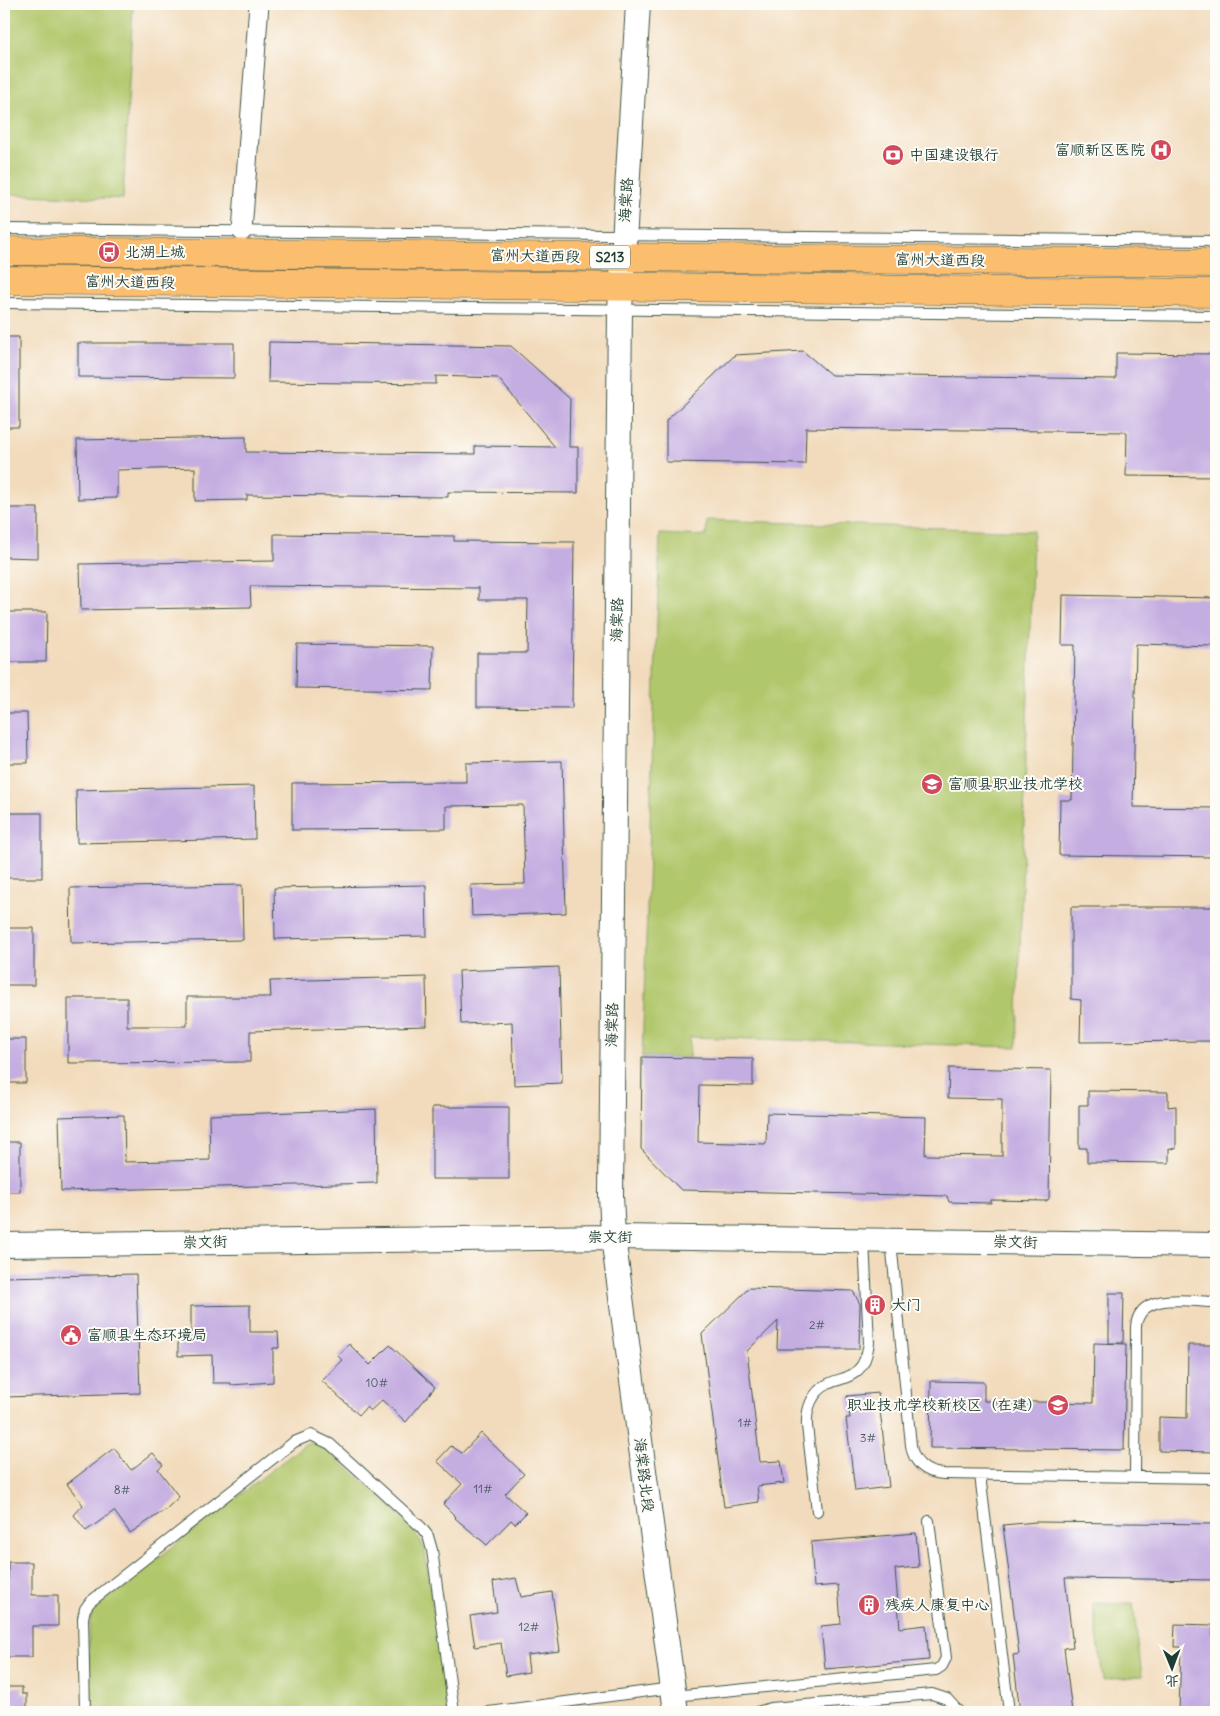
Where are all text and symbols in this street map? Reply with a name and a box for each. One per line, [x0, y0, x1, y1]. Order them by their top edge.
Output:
hospital icon: 富顺新区医院 [1149, 138, 1173, 162]
place label: 富顺新区医院 [1055, 140, 1145, 159]
bank icon: 中国建设银行 [881, 143, 905, 167]
place label: 中国建设银行 [909, 145, 999, 164]
street label: 海棠路 [615, 177, 636, 223]
bus stop icon: 北湖上城 [97, 240, 121, 264]
place label: 北湖上城 [125, 242, 185, 261]
street label: 富州大道西段 [490, 245, 580, 266]
road number: S213 [590, 246, 630, 268]
street label: 富州大道西段 [895, 249, 985, 270]
street label: 富州大道西段 [85, 271, 175, 292]
street label: 海棠路 [607, 597, 626, 643]
school or university icon: 富顺县职业技术学校 [920, 772, 944, 796]
place label: 富顺县职业技术学校 [948, 774, 1083, 793]
street label: 海棠路 [602, 1002, 621, 1048]
street label: 崇文街 [587, 1227, 633, 1246]
street label: 崇文街 [182, 1232, 228, 1251]
street label: 崇文街 [992, 1232, 1038, 1251]
building icon: 大门 [863, 1293, 887, 1317]
place label: 大门 [891, 1295, 921, 1314]
house number: 2# [809, 1317, 825, 1332]
public building icon: 富顺县生态环境局 [59, 1323, 83, 1347]
place label: 富顺县生态环境局 [87, 1325, 207, 1344]
house number: 10# [366, 1375, 389, 1390]
school or university icon: 职业技术学校新校区（在建） [1046, 1393, 1070, 1417]
place label: 职业技术学校新校区（在建） [847, 1395, 1042, 1414]
house number: 1# [738, 1415, 753, 1430]
house number: 3# [860, 1430, 877, 1445]
street label: 海棠路北段 [630, 1437, 658, 1513]
house number: 11# [473, 1481, 493, 1496]
house number: 8# [114, 1482, 131, 1497]
building icon: 残疾人康复中心 [857, 1593, 881, 1617]
place label: 残疾人康复中心 [885, 1595, 990, 1614]
house number: 12# [519, 1619, 540, 1634]
north arrow [1148, 1644, 1198, 1694]
text: 北 [1165, 1672, 1179, 1690]

